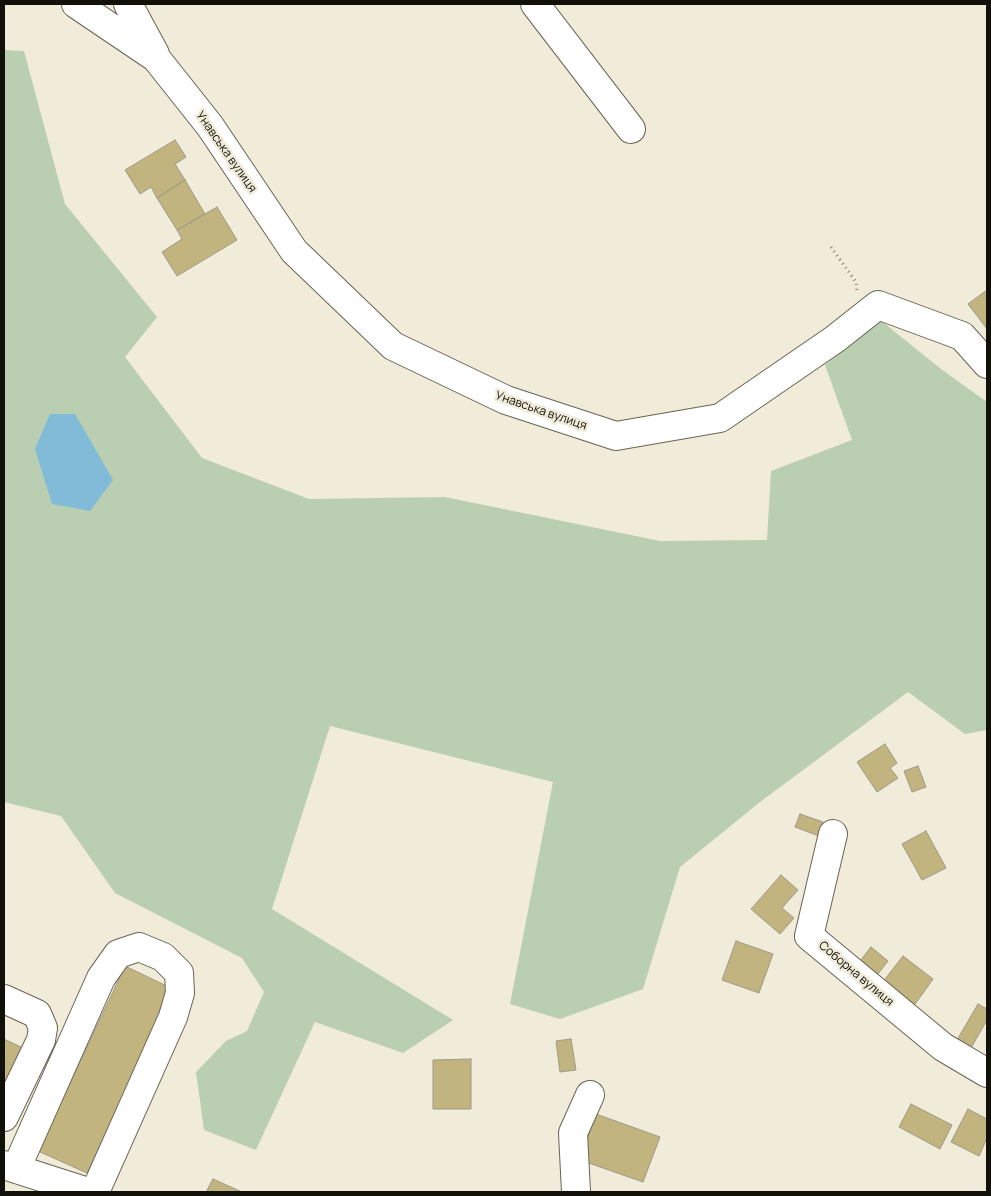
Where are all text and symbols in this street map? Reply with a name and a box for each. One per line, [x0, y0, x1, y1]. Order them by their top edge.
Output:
street label: Унавська вулиця [193, 109, 259, 195]
street label: Унавська вулиця [493, 389, 589, 433]
street label: Соборна вулиця [816, 938, 896, 1010]

